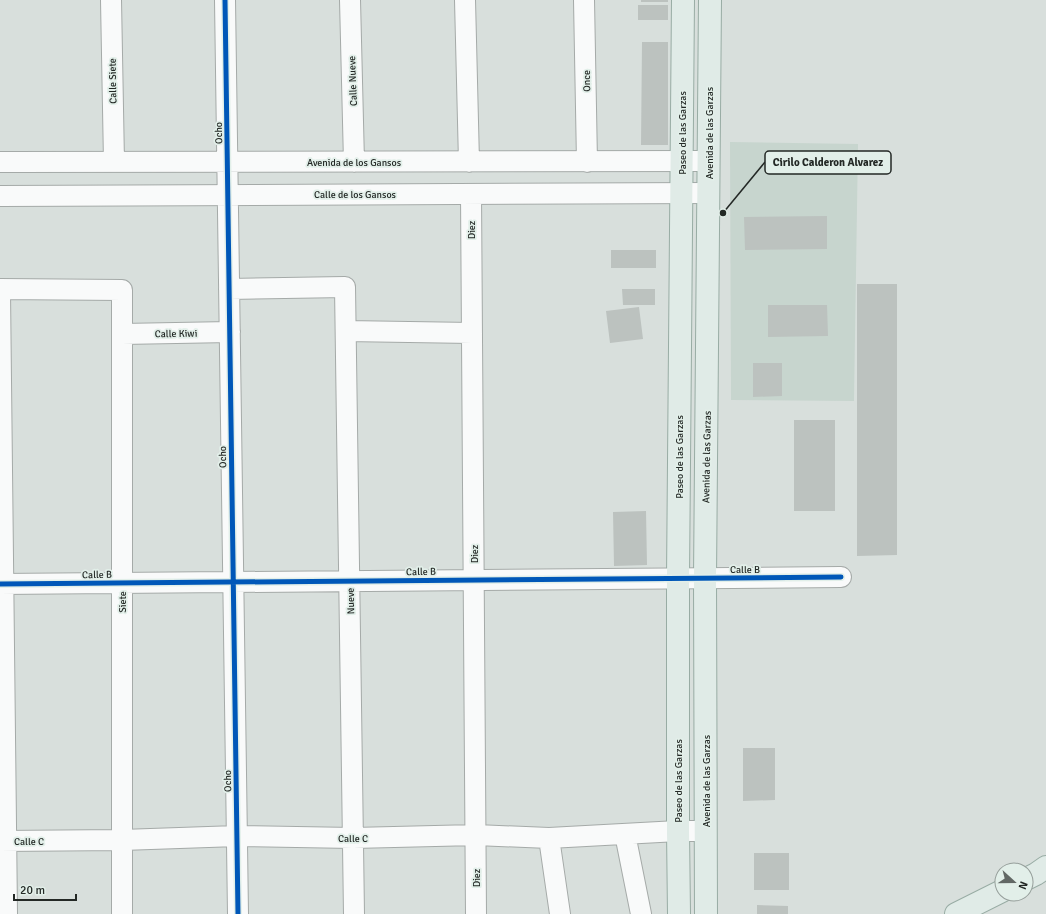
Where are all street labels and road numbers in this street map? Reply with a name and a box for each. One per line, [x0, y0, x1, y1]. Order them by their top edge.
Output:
street label: Calle Nueve [346, 56, 360, 106]
street label: Calle Siete [107, 58, 119, 104]
street label: Once [581, 70, 593, 92]
street label: Avenida de las Garzas [704, 86, 716, 179]
street label: Paseo de las Garzas [677, 91, 689, 175]
street label: Ocho [213, 122, 225, 144]
street label: Avenida de los Gansos [307, 157, 402, 169]
street label: Calle de los Gansos [314, 189, 397, 201]
street label: Diez [466, 220, 478, 239]
street label: Calle Kiwi [155, 328, 197, 340]
street label: Avenida de las Garzas [700, 410, 714, 503]
street label: Paseo de las Garzas [674, 415, 686, 499]
street label: Ocho [217, 446, 229, 468]
street label: Diez [469, 544, 481, 563]
street label: Calle B [730, 564, 760, 576]
street label: Calle B [406, 566, 436, 578]
street label: Calle B [82, 569, 112, 581]
street label: Nueve [345, 588, 357, 614]
street label: Siete [117, 591, 129, 613]
street label: Avenida de las Garzas [701, 734, 713, 827]
street label: Paseo de las Garzas [673, 739, 685, 823]
street label: Ocho [222, 770, 234, 792]
street label: Calle C [338, 833, 368, 845]
street label: Calle C [14, 836, 44, 848]
street label: Diez [471, 868, 483, 887]

